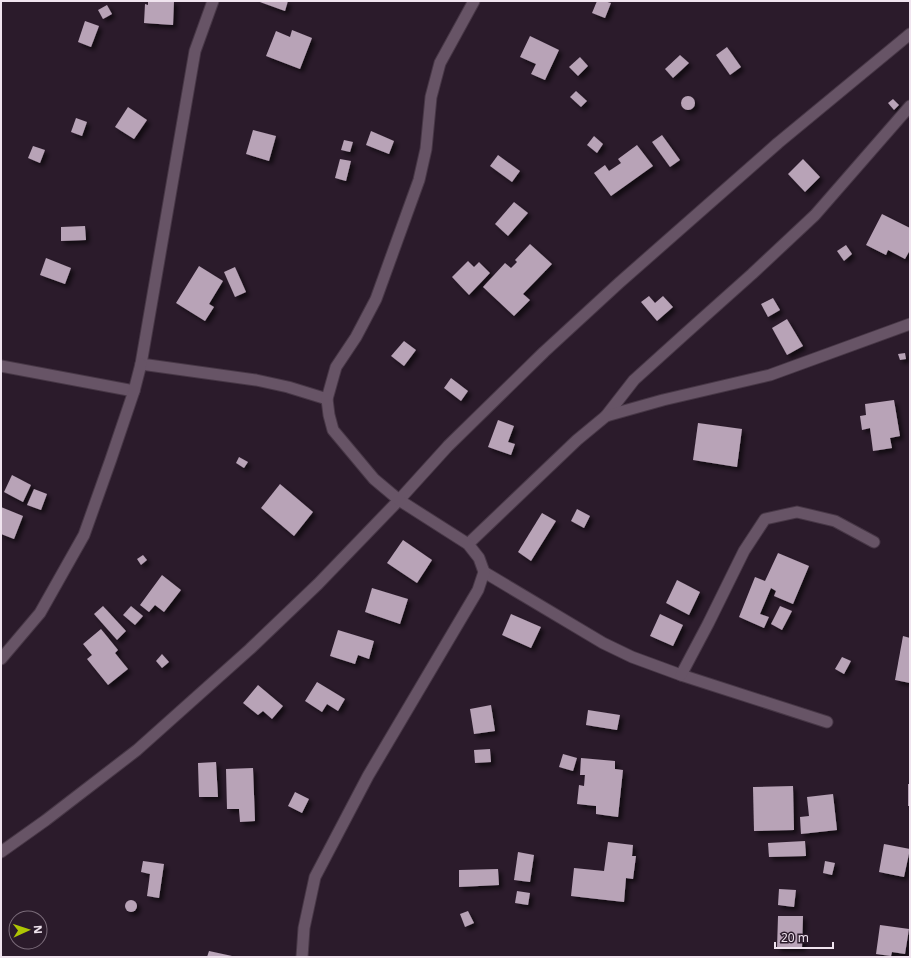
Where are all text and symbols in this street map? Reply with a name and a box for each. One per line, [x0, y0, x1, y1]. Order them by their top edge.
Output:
north arrow [8, 910, 48, 950]
scale bar [775, 924, 833, 950]
text: N [31, 925, 46, 934]
text: 20 m [781, 929, 809, 946]

